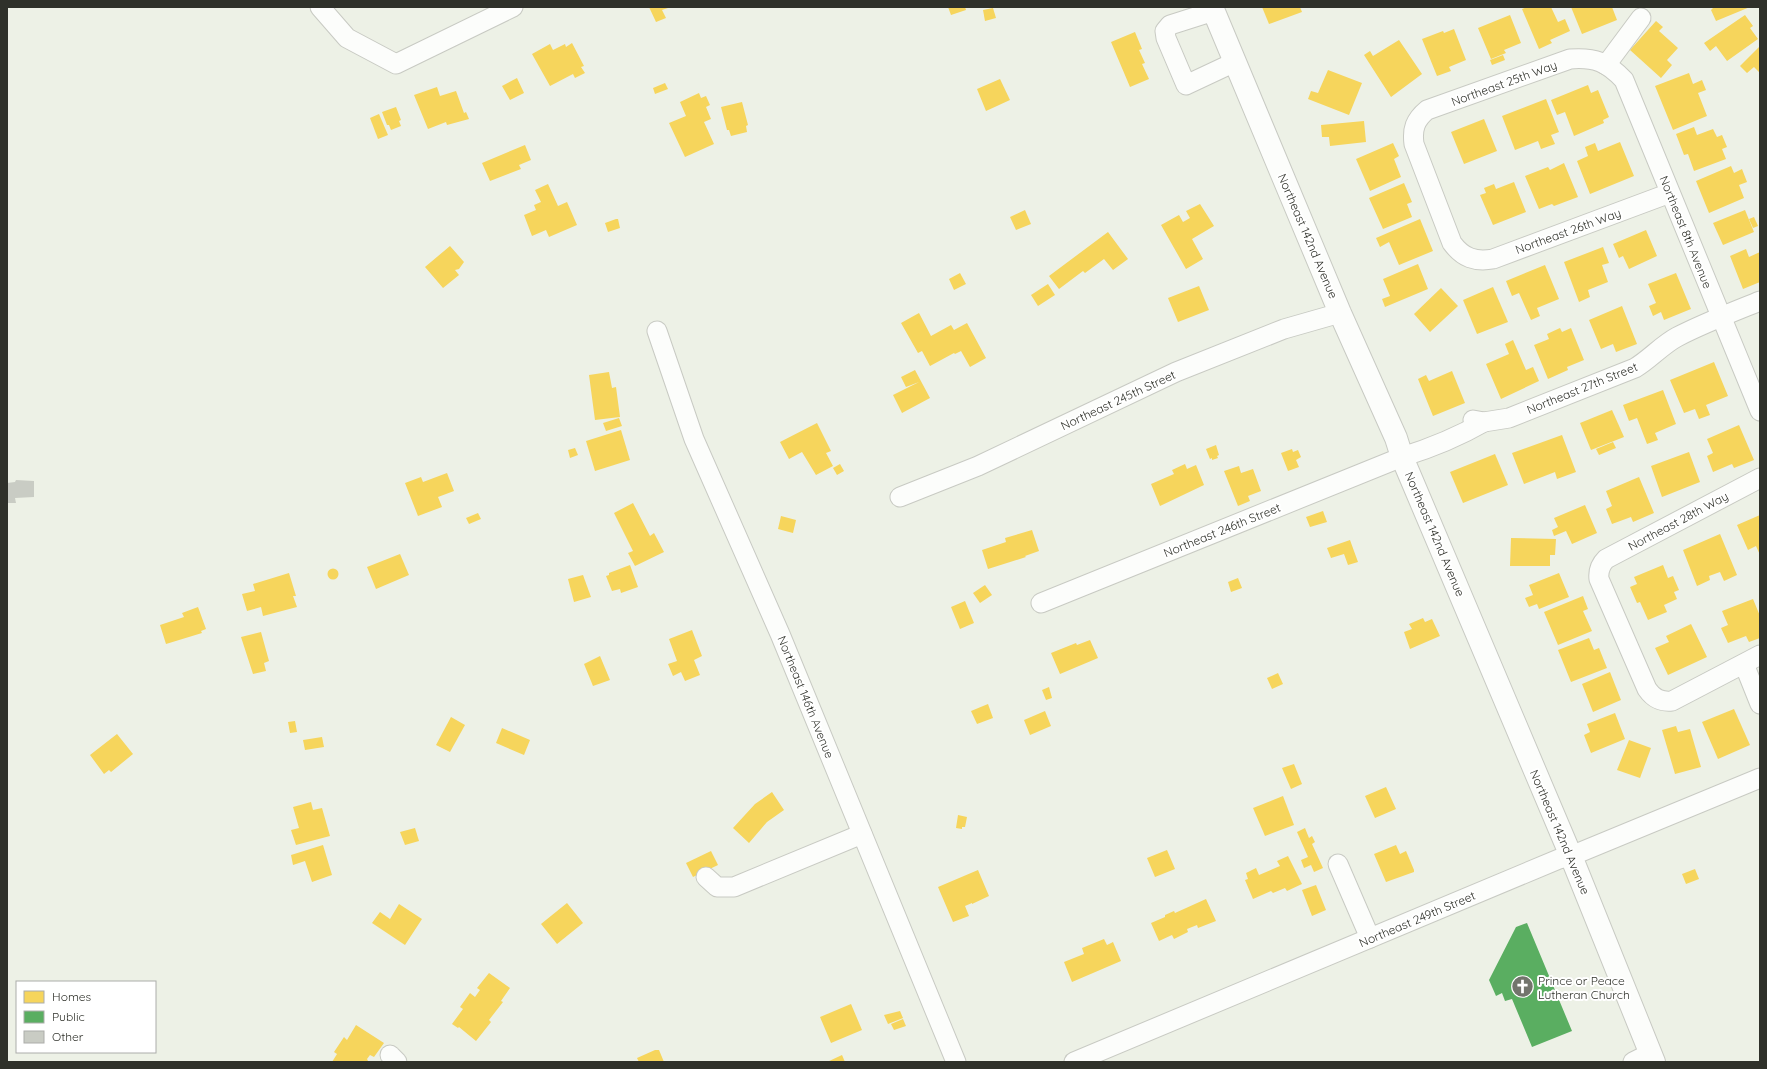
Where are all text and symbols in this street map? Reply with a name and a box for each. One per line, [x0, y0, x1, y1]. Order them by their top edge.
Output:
street label: Northeast 25th Way [1449, 57, 1559, 109]
street label: Northeast 142nd Avenue [1275, 171, 1341, 301]
street label: Northeast 8th Avenue [1657, 173, 1716, 291]
street label: Northeast 26th Way [1513, 205, 1623, 257]
street label: Northeast 27th Street [1524, 359, 1640, 417]
street label: Northeast 245th Street [1058, 367, 1178, 433]
street label: Northeast 142nd Avenue [1402, 469, 1468, 599]
street label: Northeast 28th Way [1625, 488, 1731, 554]
street label: Northeast 246th Street [1161, 500, 1283, 560]
street label: Northeast 146th Avenue [775, 634, 838, 761]
street label: Northeast 142nd Avenue [1527, 767, 1593, 897]
street label: Northeast 249th Street [1357, 888, 1477, 950]
place label: Prince or Peace Lutheran Church [1538, 973, 1630, 1002]
church icon: Prince or Peace Lutheran Church [1510, 974, 1536, 1000]
legend [16, 981, 156, 1053]
text: Homes [52, 989, 92, 1004]
text: Public [52, 1009, 85, 1024]
text: Other [52, 1029, 84, 1044]

